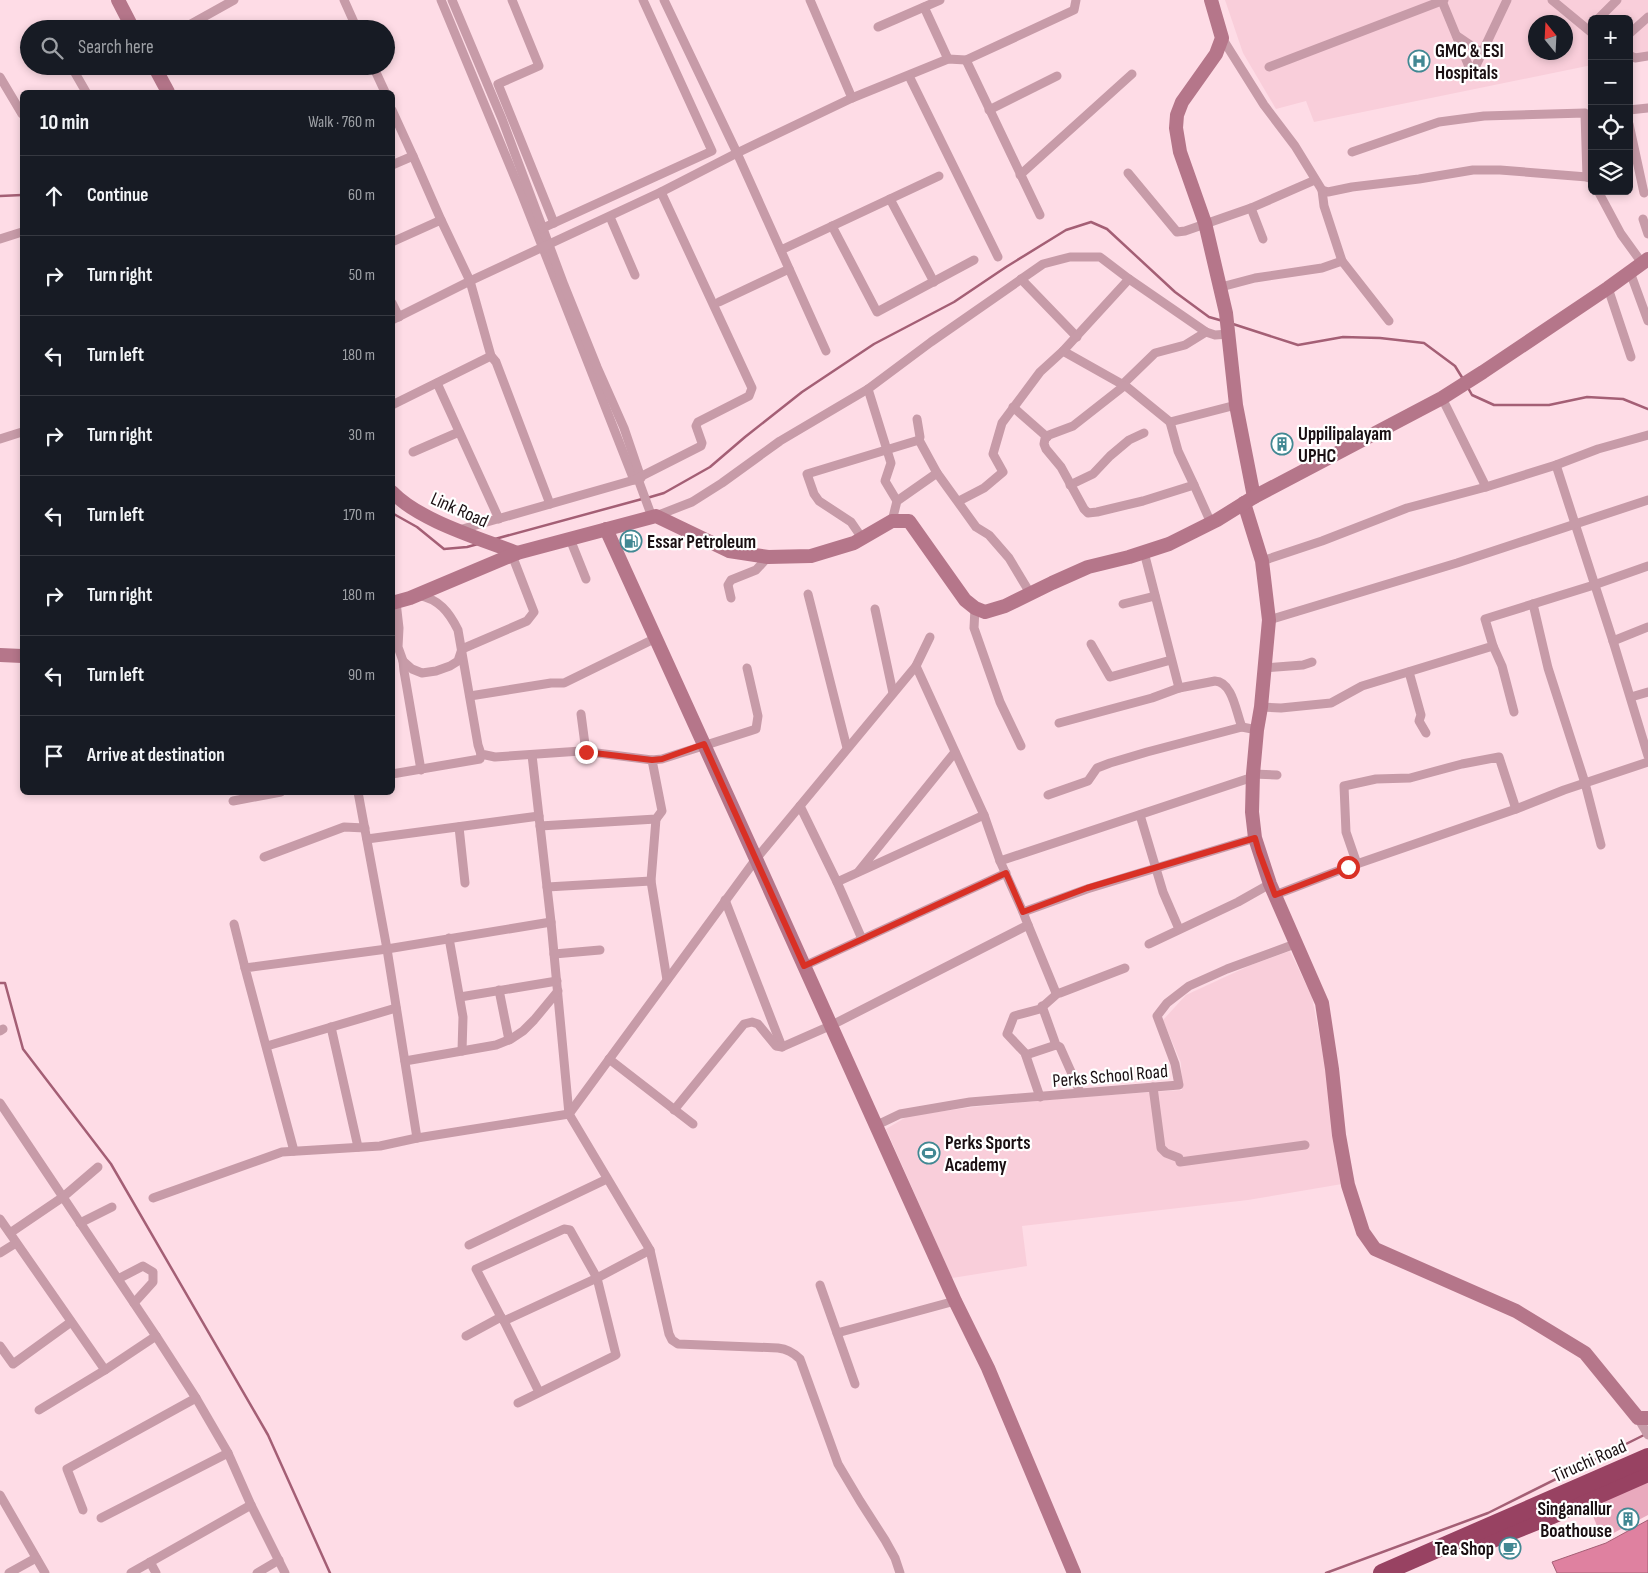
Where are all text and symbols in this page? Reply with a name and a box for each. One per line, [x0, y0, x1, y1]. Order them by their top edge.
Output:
north arrow [1528, 15, 1573, 60]
map controls [1588, 15, 1633, 195]
button: + [1588, 15, 1633, 60]
search box [20, 20, 395, 75]
icon: search [38, 34, 66, 62]
text: Search here [78, 36, 154, 59]
place label: GMC & ESI Hospitals [1435, 40, 1504, 85]
hospital icon: GMC & ESI Hospitals [1407, 49, 1431, 73]
button: − [1588, 60, 1633, 105]
button: locate [1588, 105, 1633, 150]
text: 10 min [40, 110, 89, 135]
text: Walk · 760 m [308, 113, 375, 132]
button: layers [1588, 150, 1633, 195]
icon: ahead [40, 182, 68, 210]
text: Continue [87, 184, 148, 207]
text: 60 m [348, 186, 375, 205]
icon: right [40, 262, 68, 290]
text: Turn right [87, 264, 152, 287]
text: 50 m [349, 266, 375, 285]
icon: left [40, 342, 68, 370]
text: Turn left [87, 344, 144, 367]
text: 180 m [342, 346, 375, 365]
icon: right [40, 422, 68, 450]
place label: Uppilipalayam UPHC [1298, 423, 1392, 468]
text: Turn right [87, 424, 152, 447]
text: 30 m [348, 426, 375, 445]
building icon: Uppilipalayam UPHC [1270, 432, 1294, 456]
street label: Link Road [427, 488, 492, 533]
icon: left [40, 502, 68, 530]
text: Turn left [87, 504, 144, 527]
text: 170 m [343, 506, 375, 525]
fuel station icon: Essar Petroleum [619, 529, 643, 553]
place label: Essar Petroleum [647, 531, 756, 554]
icon: right [40, 582, 68, 610]
text: Turn right [87, 584, 152, 607]
text: 180 m [342, 586, 375, 605]
icon: left [40, 662, 68, 690]
text: Turn left [87, 664, 144, 687]
text: 90 m [348, 666, 375, 685]
route end [575, 741, 598, 764]
icon: arrive [40, 742, 68, 770]
text: Arrive at destination [87, 744, 225, 767]
route start [1337, 856, 1360, 879]
street label: Perks School Road [1051, 1060, 1169, 1093]
place label: Perks Sports Academy [944, 1132, 1030, 1177]
sports icon: Perks Sports Academy [917, 1141, 941, 1165]
street label: Tiruchi Road [1549, 1435, 1630, 1488]
place label: Singanallur Boathouse [1537, 1498, 1612, 1543]
building icon: Singanallur Boathouse [1616, 1507, 1640, 1531]
cafe icon: Tea Shop [1498, 1536, 1522, 1560]
place label: Tea Shop [1435, 1538, 1494, 1561]

